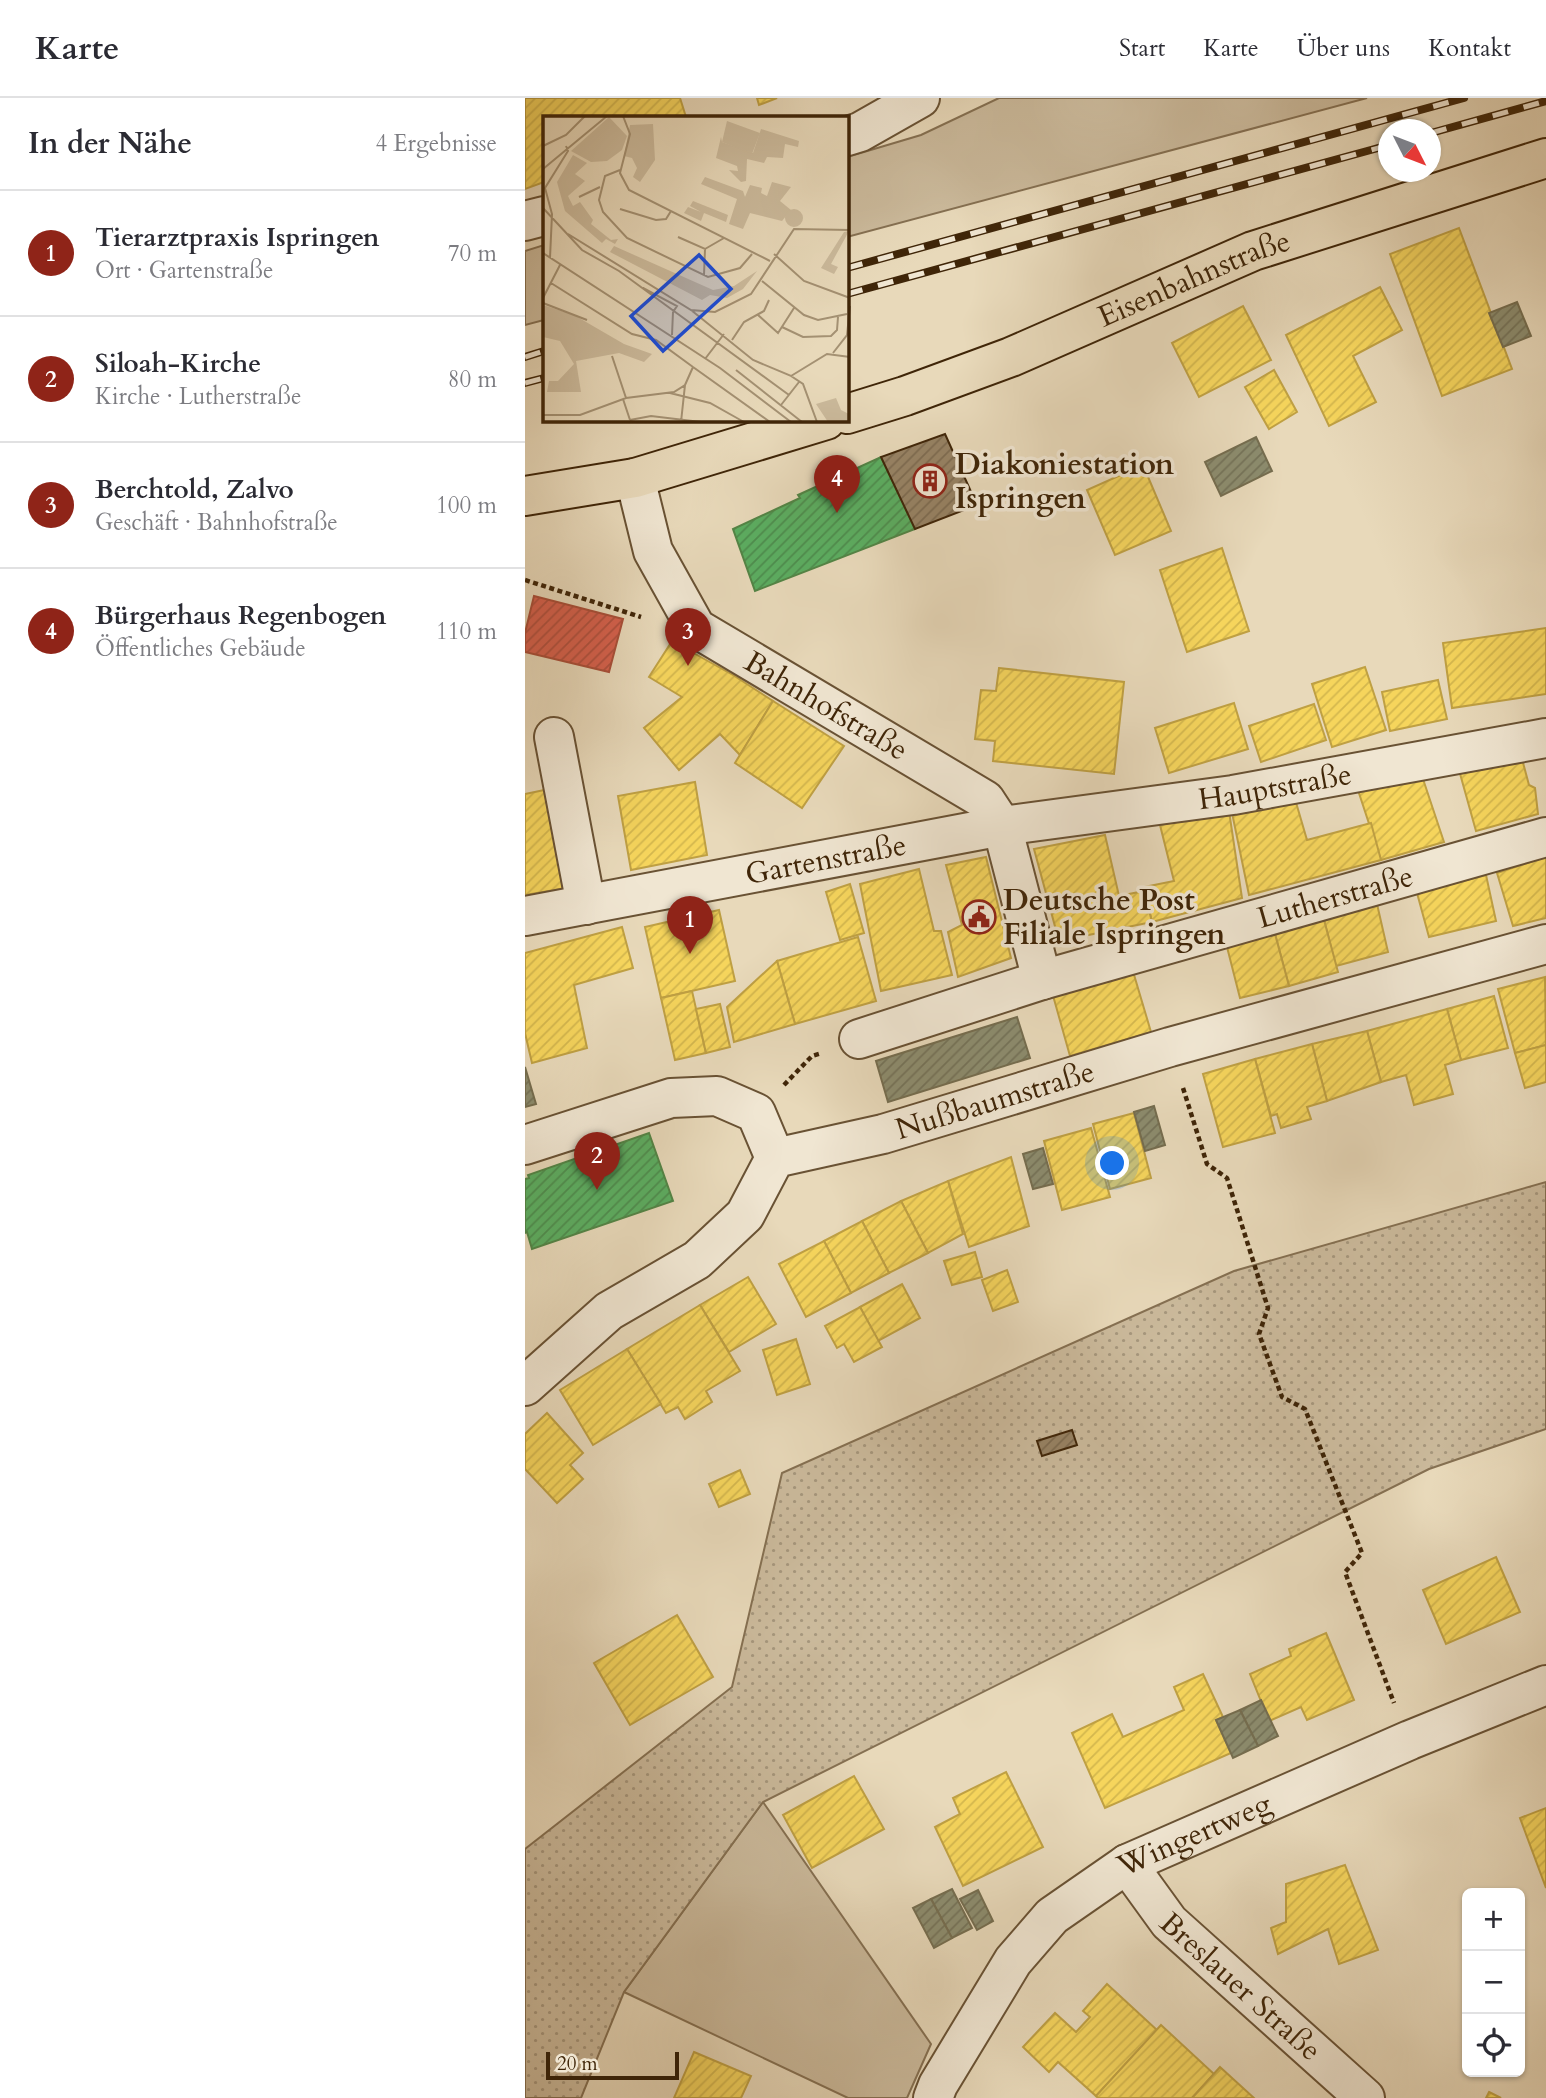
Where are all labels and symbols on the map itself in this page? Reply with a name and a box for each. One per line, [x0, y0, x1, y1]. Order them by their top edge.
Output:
inset map [543, 116, 849, 422]
north arrow [1378, 119, 1441, 182]
street label: Eisenbahnstraße [1092, 221, 1295, 337]
place label: Diakoniestation Ispringen [955, 444, 1174, 519]
pin: 4 [814, 455, 860, 513]
building icon: Diakoniestation Ispringen [911, 462, 949, 500]
pin: 3 [665, 608, 711, 666]
street label: Bahnhofstraße [737, 641, 915, 771]
street label: Hauptstraße [1196, 754, 1355, 820]
street label: Gartenstraße [742, 825, 910, 895]
street label: Lutherstraße [1253, 856, 1418, 939]
place label: Deutsche Post Filiale Ispringen [1003, 880, 1226, 955]
pin: 1 [667, 896, 713, 954]
public building icon: Deutsche Post Filiale Ispringen [960, 898, 998, 936]
street label: Nußbaumstraße [891, 1051, 1099, 1150]
pin: 2 [574, 1132, 620, 1190]
your location [1095, 1146, 1129, 1180]
street label: Wingertweg [1110, 1783, 1278, 1887]
street label: Breslauer Straße [1151, 1903, 1330, 2070]
scale bar [546, 2049, 679, 2081]

